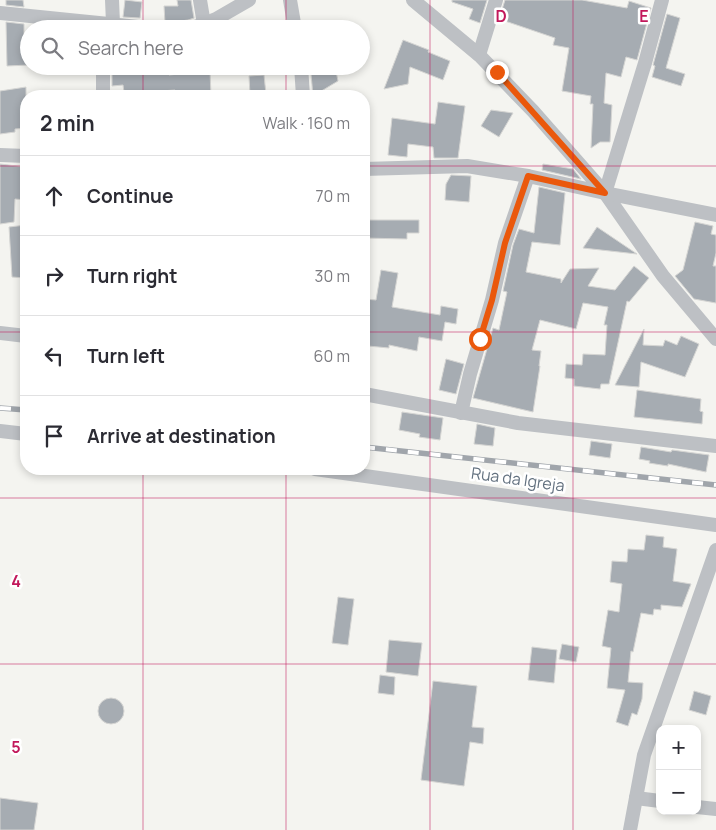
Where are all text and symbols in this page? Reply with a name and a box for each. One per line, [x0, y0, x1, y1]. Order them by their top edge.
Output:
text: D [495, 5, 507, 27]
text: E [639, 5, 649, 27]
search box [20, 20, 370, 75]
icon: search [38, 34, 66, 62]
text: Search here [78, 35, 184, 61]
route end [486, 61, 509, 84]
text: 2 min [40, 109, 95, 137]
text: Walk · 160 m [262, 112, 350, 134]
icon: ahead [40, 182, 68, 210]
text: Continue [87, 183, 173, 209]
text: 70 m [315, 185, 350, 207]
icon: right [40, 262, 68, 290]
text: Turn right [87, 263, 177, 289]
text: 30 m [315, 265, 350, 287]
route start [469, 328, 492, 351]
icon: left [40, 342, 68, 370]
text: Turn left [87, 343, 165, 369]
text: 60 m [314, 345, 350, 367]
icon: arrive [40, 422, 68, 450]
text: Arrive at destination [87, 423, 276, 449]
street label: Rua da Igreja [470, 462, 566, 496]
text: 4 [11, 570, 21, 592]
map controls [656, 725, 701, 815]
button: + [656, 725, 701, 770]
text: 5 [11, 736, 21, 758]
button: − [656, 770, 701, 815]

